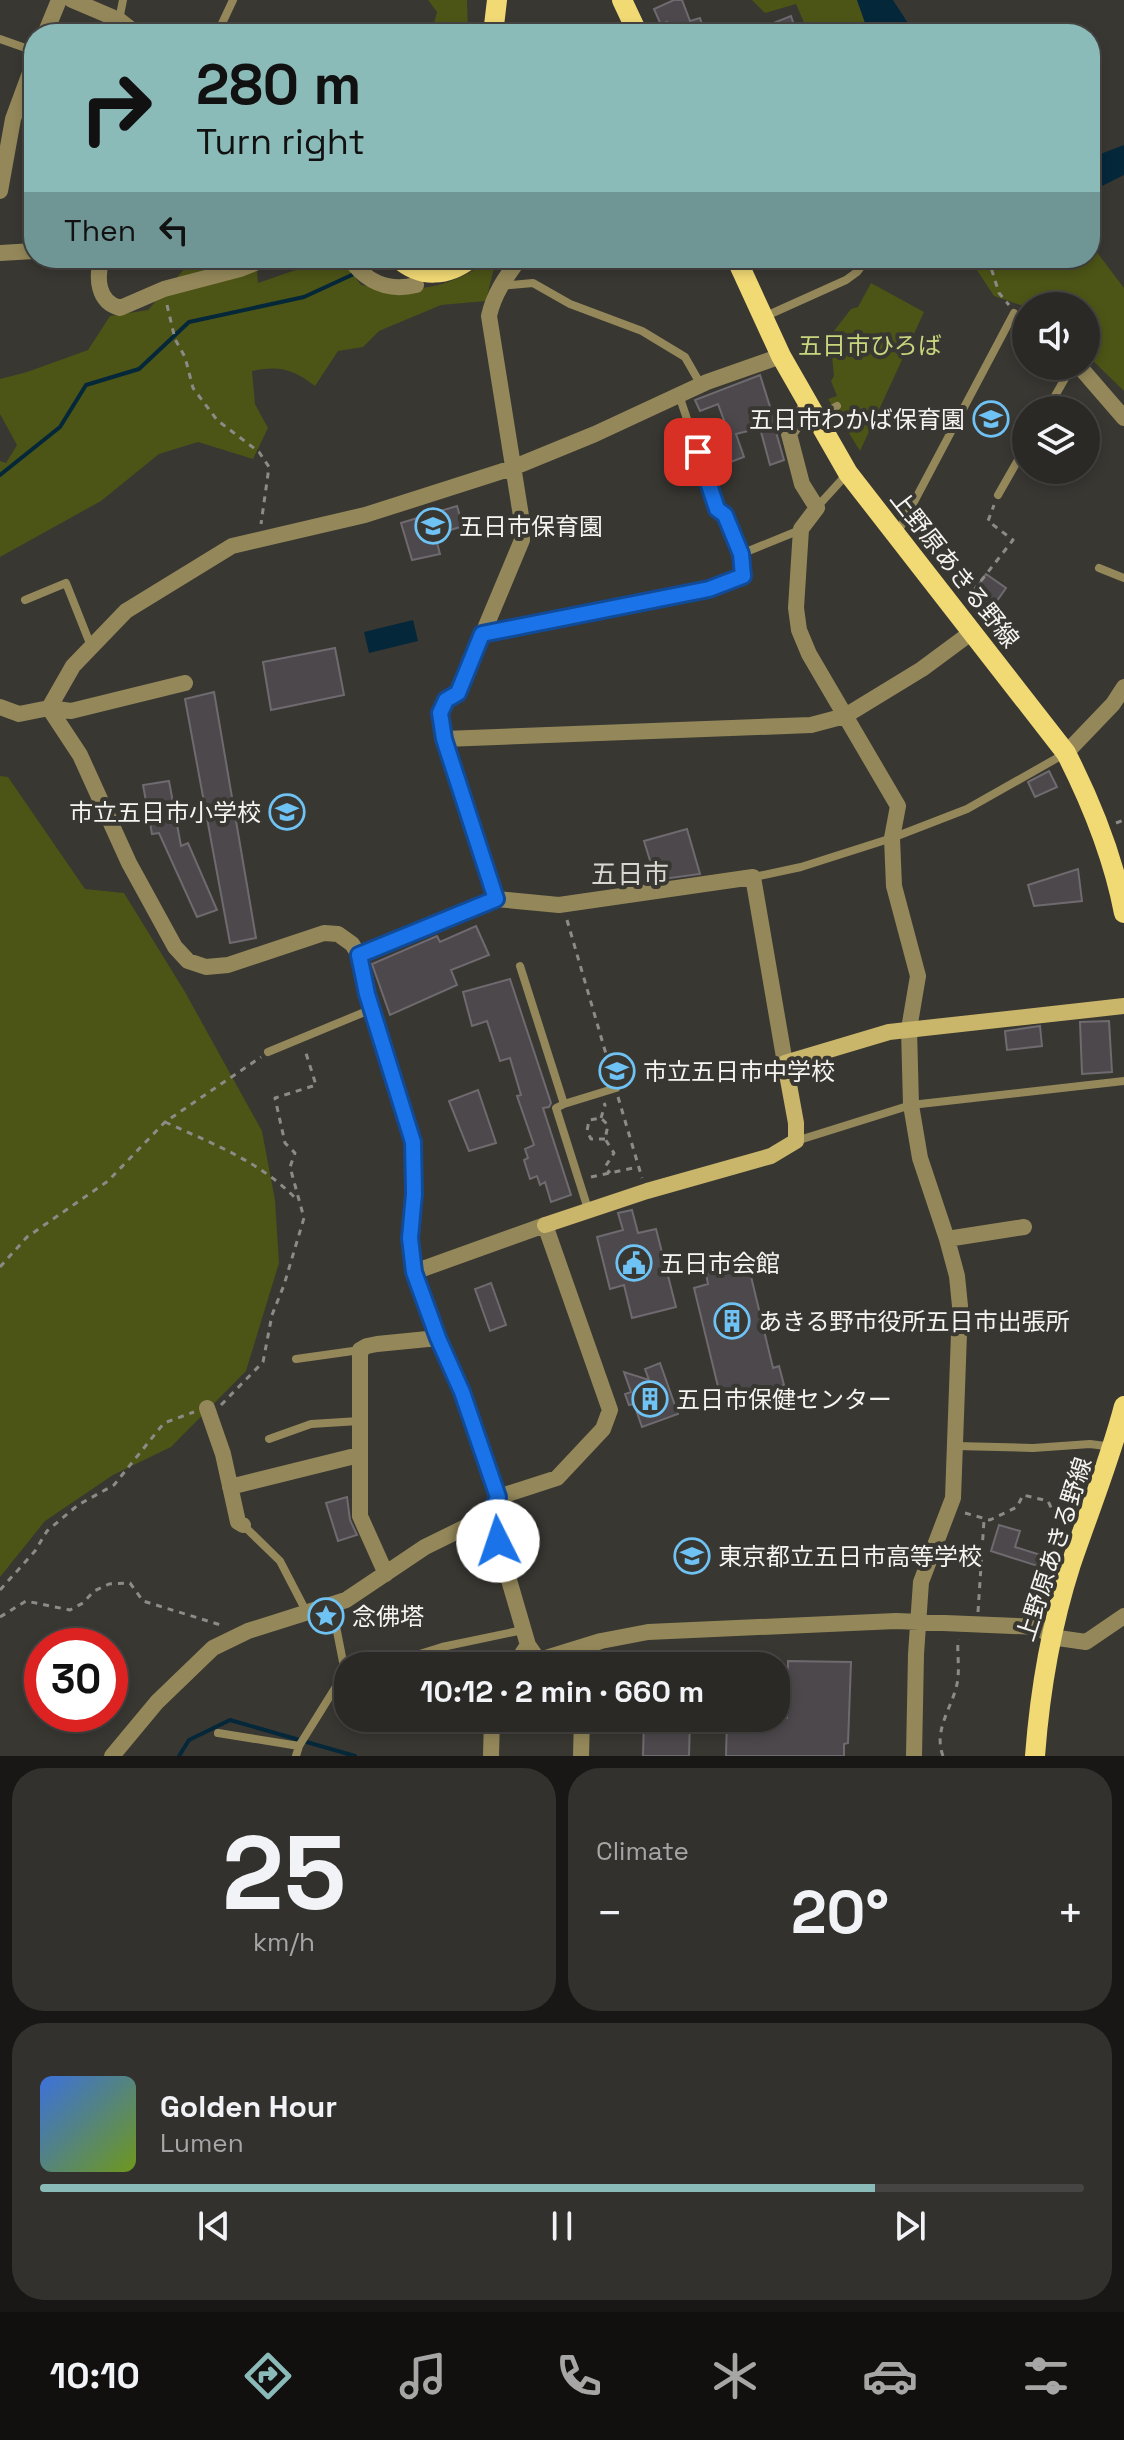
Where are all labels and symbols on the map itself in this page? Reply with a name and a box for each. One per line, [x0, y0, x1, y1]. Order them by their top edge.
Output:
park label: 五日市ひろば [798, 330, 942, 361]
school or university icon: 五日市わかば保育園 [972, 400, 1010, 438]
place label: 五日市わかば保育園 [749, 404, 965, 435]
pin [664, 418, 732, 486]
street label: 上野原あきる野線 [884, 484, 1026, 654]
school or university icon: 五日市保育園 [414, 507, 452, 545]
place label: 五日市保育園 [459, 511, 603, 542]
school or university icon: 市立五日市小学校 [268, 793, 306, 831]
place label: 市立五日市小学校 [69, 797, 261, 828]
district label: 五日市 [591, 857, 669, 891]
school or university icon: 市立五日市中学校 [598, 1052, 636, 1090]
place label: 市立五日市中学校 [643, 1056, 835, 1087]
public building icon: 五日市会館 [615, 1244, 653, 1282]
place label: 五日市会館 [660, 1248, 780, 1279]
building icon: あきる野市役所五日市出張所 [713, 1302, 751, 1340]
place label: あきる野市役所五日市出張所 [758, 1306, 1070, 1337]
building icon: 五日市保健センター [631, 1380, 669, 1418]
place label: 五日市保健センター [676, 1384, 892, 1415]
street label: 上野原あきる野線 [1010, 1453, 1098, 1645]
position arrow [456, 1499, 540, 1583]
school or university icon: 東京都立五日市高等学校 [673, 1537, 711, 1575]
place label: 東京都立五日市高等学校 [718, 1541, 982, 1572]
place icon: 念佛塔 [307, 1597, 345, 1635]
place label: 念佛塔 [352, 1601, 424, 1632]
speed limit sign: 30 [24, 1628, 128, 1732]

